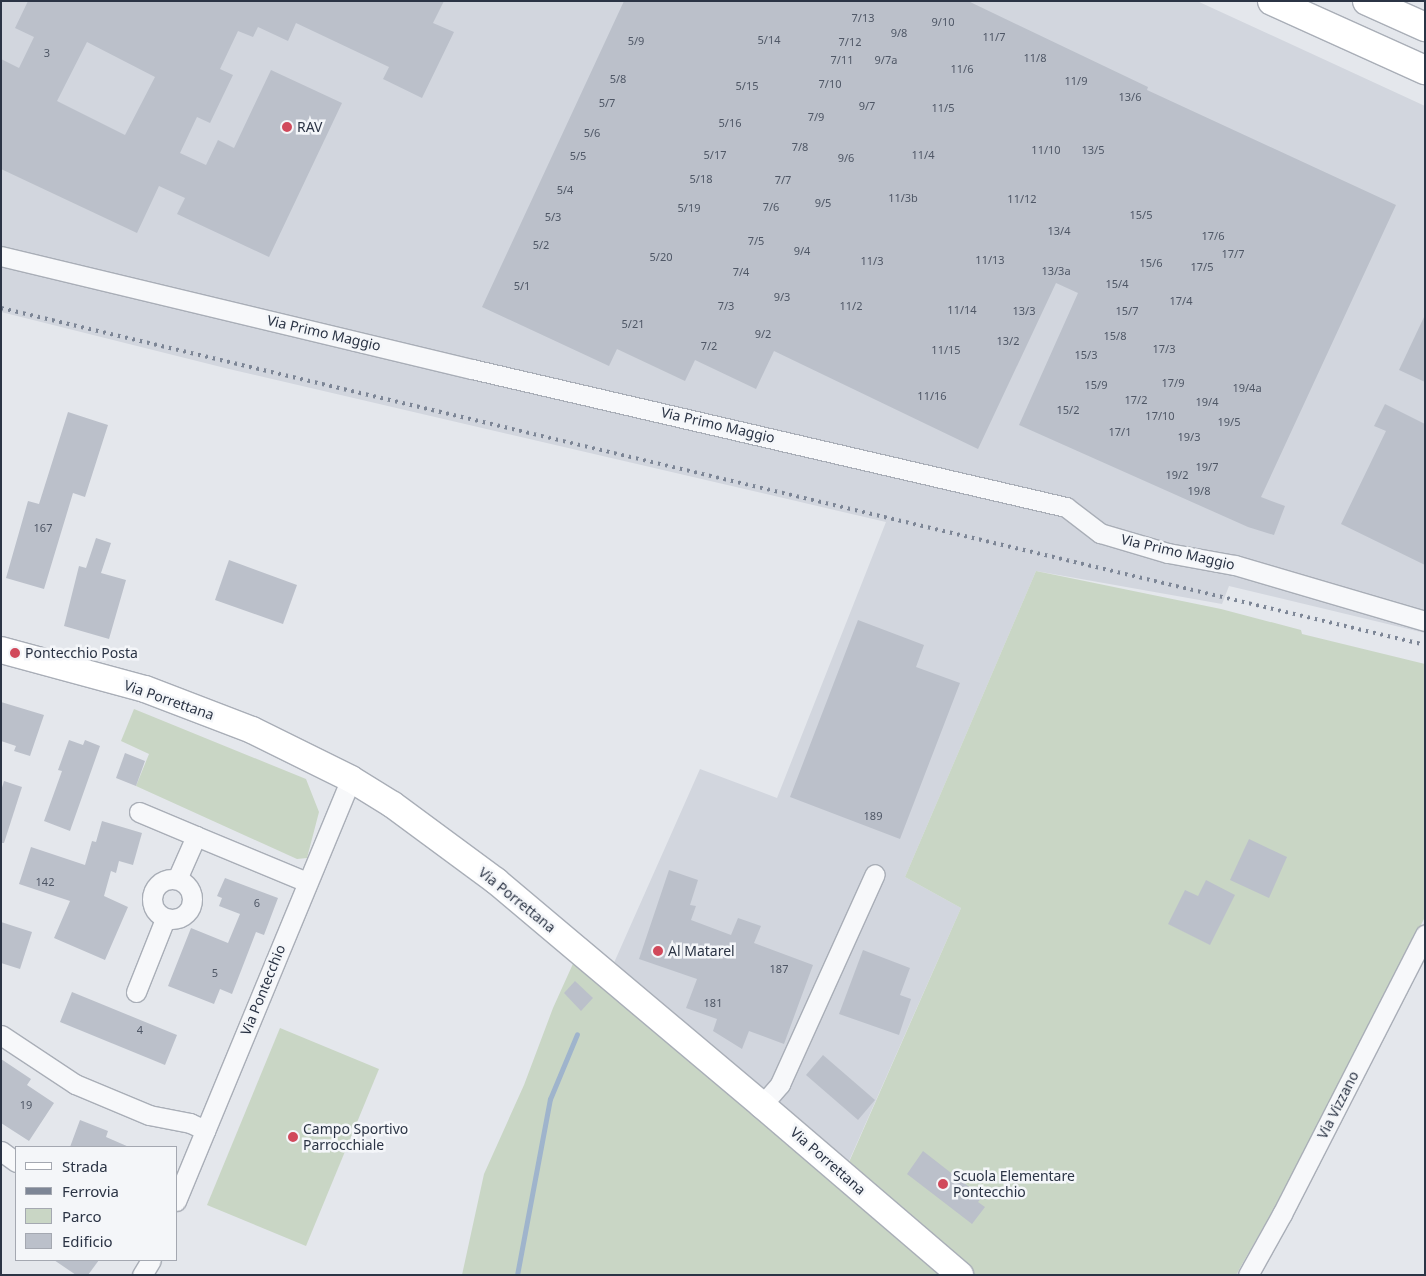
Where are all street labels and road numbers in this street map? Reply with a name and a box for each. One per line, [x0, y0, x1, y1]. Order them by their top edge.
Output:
street label: Via Primo Maggio [265, 312, 383, 354]
street label: Via Primo Maggio [659, 404, 777, 446]
street label: Via Primo Maggio [1119, 531, 1237, 573]
street label: Via Porrettana [122, 677, 216, 723]
street label: Via Porrettana [475, 864, 559, 936]
street label: Via Pontecchio [237, 942, 289, 1038]
street label: Via Vizzano [1314, 1068, 1362, 1142]
street label: Via Porrettana [787, 1124, 869, 1198]

